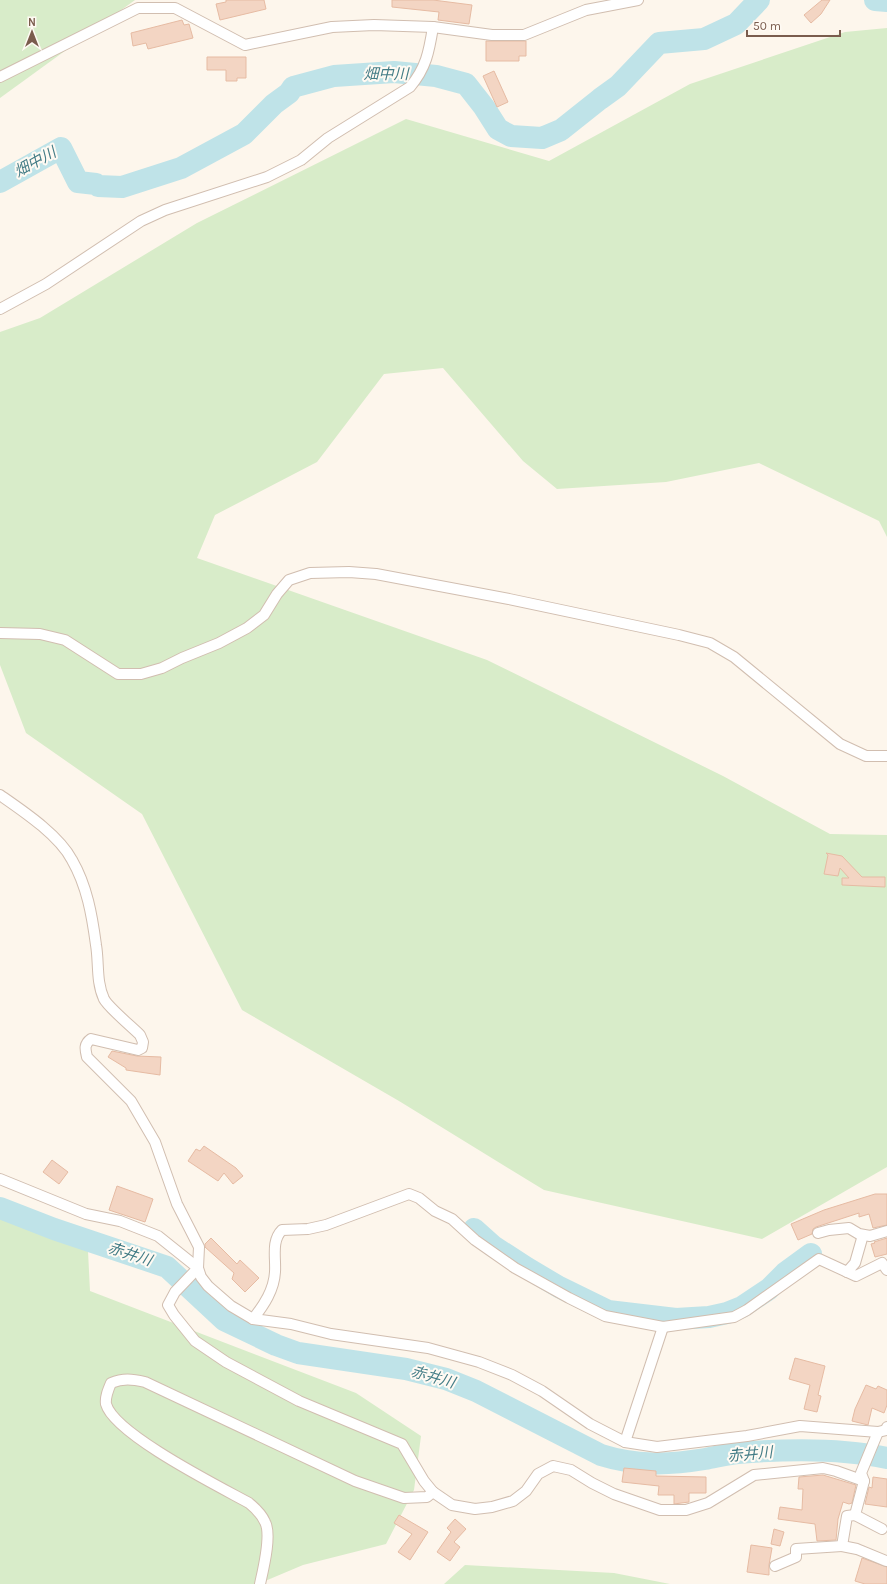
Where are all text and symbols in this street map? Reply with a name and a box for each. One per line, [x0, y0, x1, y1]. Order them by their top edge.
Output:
north arrow [12, 12, 52, 52]
scale bar [747, 12, 840, 38]
text: N [28, 16, 36, 29]
text: 50 m [753, 19, 781, 33]
water label: 畑中川 [363, 65, 410, 83]
water label: 畑中川 [11, 142, 61, 181]
water label: 赤井川 [106, 1238, 156, 1270]
water label: 赤井川 [409, 1362, 459, 1392]
water label: 赤井川 [727, 1443, 775, 1465]

